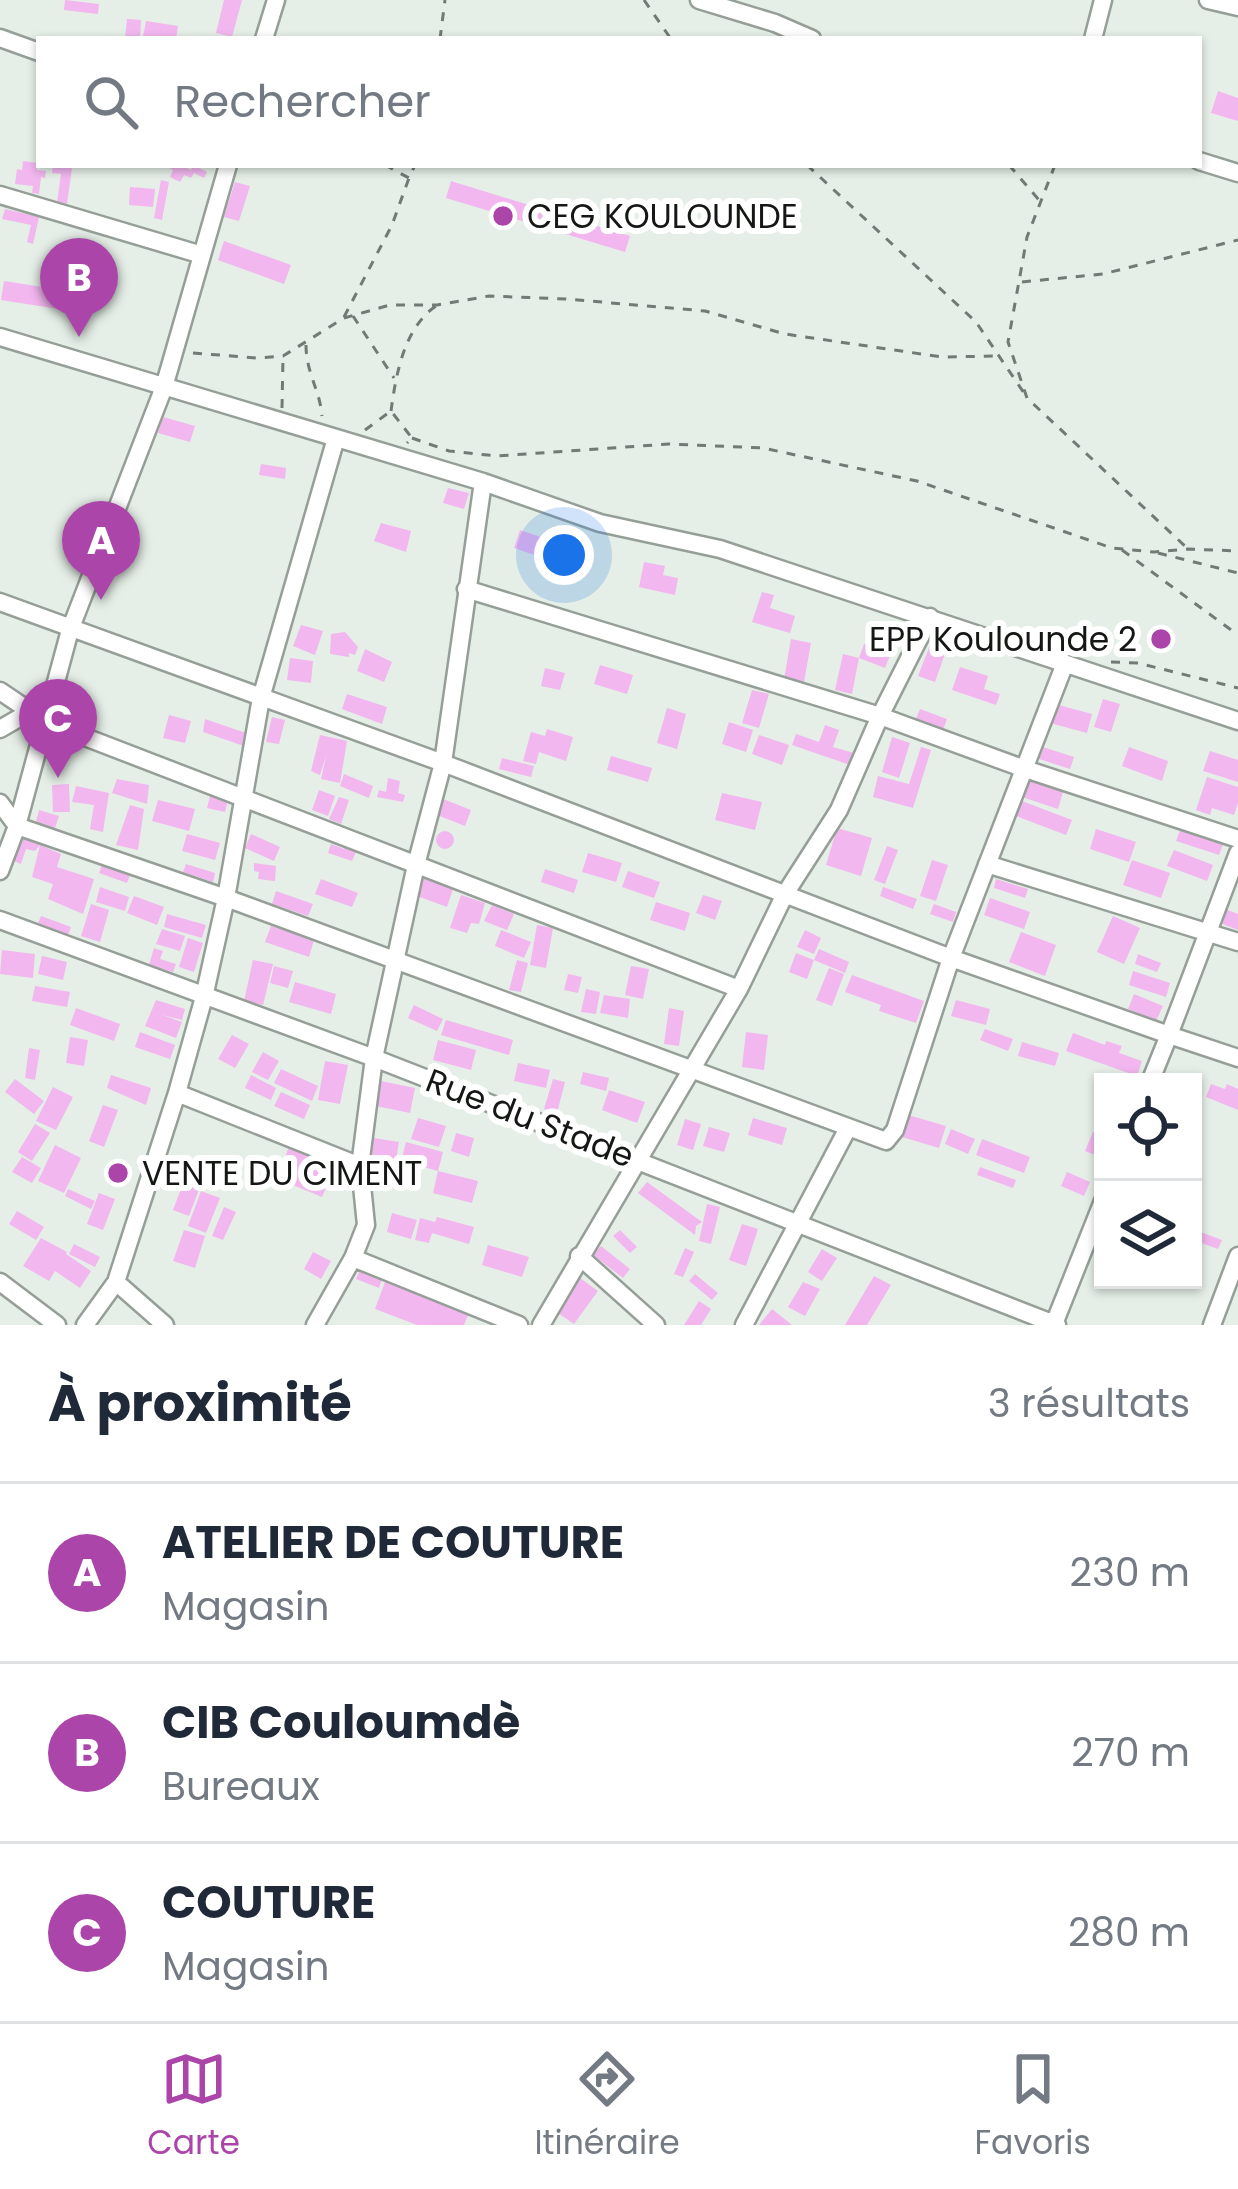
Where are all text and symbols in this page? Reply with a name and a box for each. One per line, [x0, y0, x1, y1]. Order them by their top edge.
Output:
search box [36, 36, 1202, 168]
icon: search [78, 69, 144, 135]
text: Rechercher [174, 70, 431, 133]
place label: CEG KOULOUNDE [527, 193, 798, 240]
marker: CEG KOULOUNDE [490, 203, 516, 229]
pin: B [40, 238, 118, 337]
pin: A [62, 501, 140, 600]
your location [534, 525, 594, 585]
place label: EPP Koulounde 2 [869, 616, 1137, 663]
marker: EPP Koulounde 2 [1148, 626, 1174, 652]
pin: C [19, 679, 97, 778]
street label: Rue du Stade [419, 1057, 641, 1179]
map controls [1094, 1073, 1202, 1289]
button: locate [1094, 1073, 1202, 1181]
place label: VENTE DU CIMENT [142, 1150, 422, 1197]
marker: VENTE DU CIMENT [105, 1160, 131, 1186]
button: layers [1094, 1181, 1202, 1289]
text: À proximité [48, 1367, 352, 1439]
text: 3 résultats [988, 1376, 1190, 1431]
text: ATELIER DE COUTURE [162, 1511, 624, 1574]
text: A [73, 1545, 101, 1600]
text: 230 m [1070, 1545, 1190, 1600]
text: Magasin [162, 1579, 330, 1634]
text: CIB Couloumdè [162, 1691, 520, 1754]
text: B [74, 1725, 100, 1780]
text: 270 m [1071, 1725, 1190, 1780]
text: Bureaux [162, 1759, 320, 1814]
text: COUTURE [162, 1871, 375, 1934]
text: C [72, 1905, 102, 1960]
text: 280 m [1068, 1905, 1190, 1960]
text: Magasin [162, 1939, 330, 1994]
tab: Carte [147, 2046, 240, 2168]
tab: Itinéraire [534, 2046, 680, 2168]
tab: Favoris [974, 2046, 1091, 2168]

